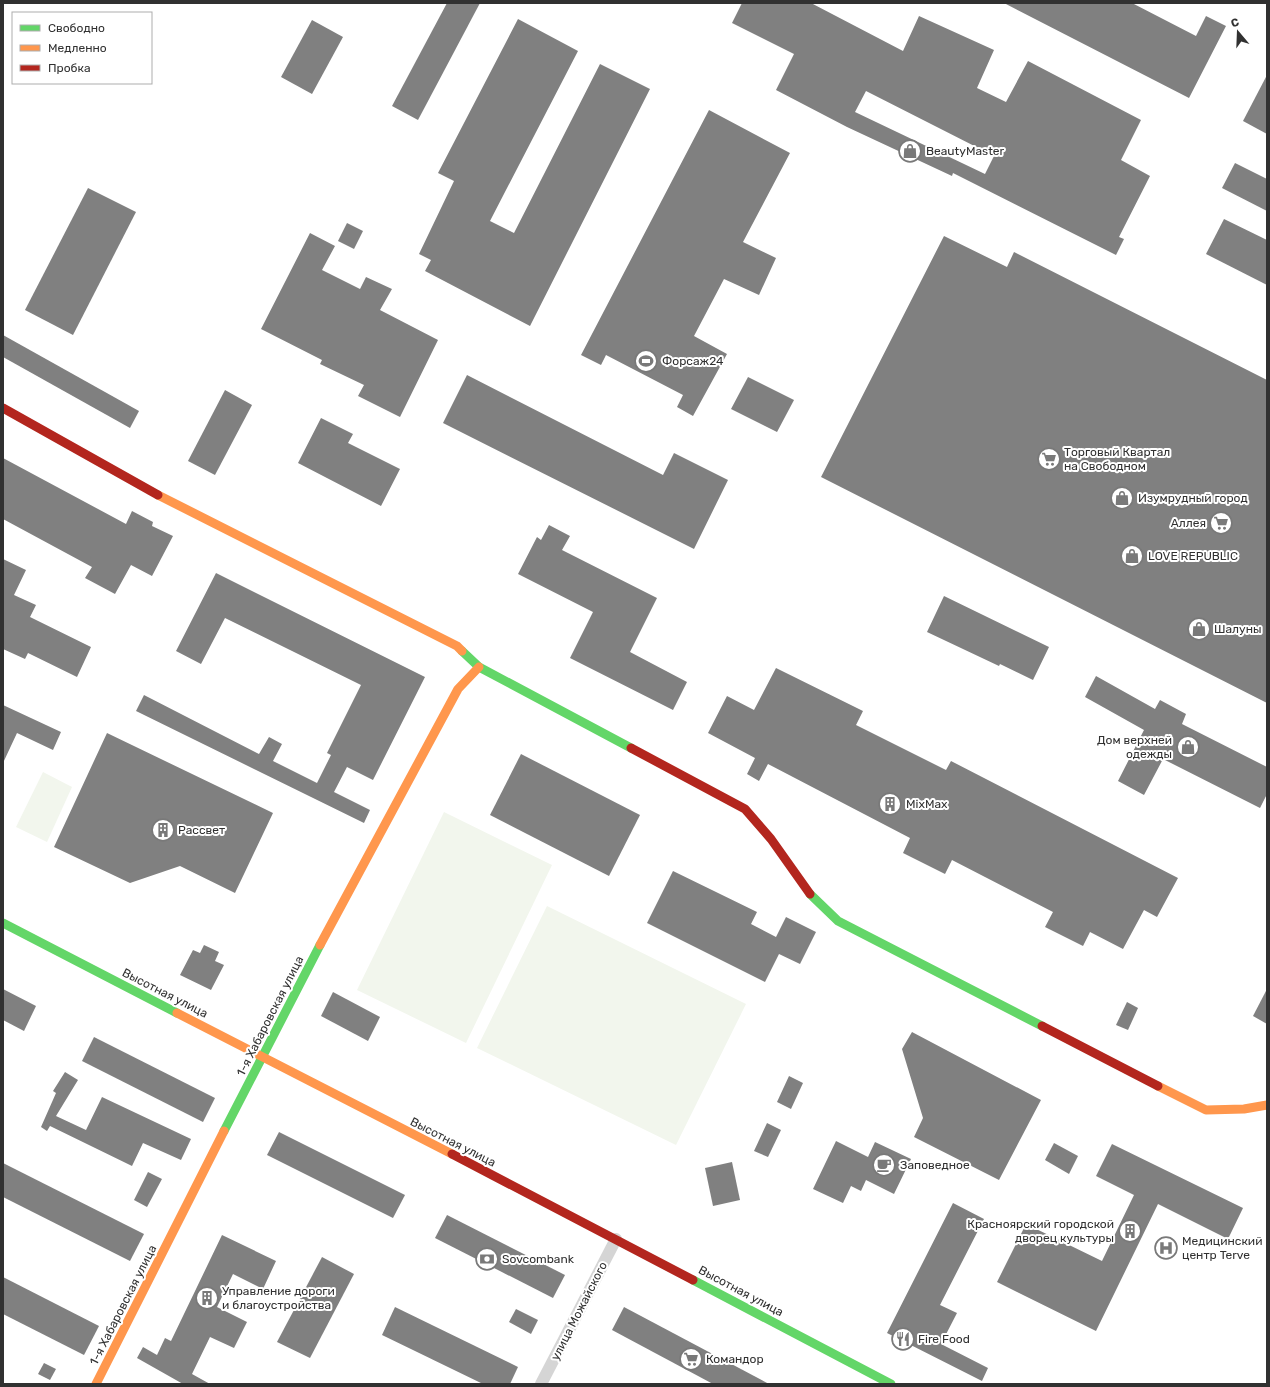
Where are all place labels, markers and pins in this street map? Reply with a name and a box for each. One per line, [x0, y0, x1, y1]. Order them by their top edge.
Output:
shop icon: BeautyMaster [897, 138, 923, 164]
place label: BeautyMaster [926, 144, 1005, 158]
sports icon: Форсаж24 [633, 348, 659, 374]
place label: Форсаж24 [662, 354, 724, 368]
place label: Торговый Квартал на Свободном [1064, 445, 1170, 473]
supermarket icon: Торговый Квартал на Свободном [1036, 446, 1062, 472]
shop icon: Изумрудный город [1109, 485, 1135, 511]
place label: Изумрудный город [1138, 491, 1248, 505]
supermarket icon: Аллея [1208, 510, 1234, 536]
place label: Аллея [1171, 516, 1206, 530]
shop icon: LOVE REPUBLIC [1119, 543, 1145, 569]
place label: LOVE REPUBLIC [1148, 549, 1238, 563]
shop icon: Шалуны [1186, 616, 1212, 642]
place label: Шалуны [1214, 622, 1261, 636]
place label: Дом верхней одежды [1097, 733, 1172, 761]
shop icon: Дом верхней одежды [1175, 734, 1201, 760]
building icon: MixMax [877, 791, 903, 817]
place label: MixMax [906, 797, 948, 811]
building icon: Рассвет [150, 817, 176, 843]
place label: Рассвет [178, 823, 225, 837]
cafe icon: Заповедное [871, 1152, 897, 1178]
place label: Заповедное [900, 1158, 970, 1172]
place label: Красноярский городской дворец культуры [967, 1217, 1114, 1245]
building icon: Красноярский городской дворец культуры [1117, 1218, 1143, 1244]
place label: Медицинский центр Terve [1182, 1234, 1262, 1262]
hospital icon: Медицинский центр Terve [1153, 1235, 1179, 1261]
bank icon: Sovcombank [474, 1246, 500, 1272]
place label: Sovcombank [502, 1252, 575, 1266]
place label: Управление дороги и благоустройства [222, 1284, 335, 1312]
building icon: Управление дороги и благоустройства [194, 1285, 220, 1311]
restaurant icon: Fire Food [890, 1326, 916, 1352]
place label: Fire Food [918, 1332, 970, 1346]
supermarket icon: Командор [678, 1346, 704, 1372]
place label: Командор [706, 1352, 764, 1366]

